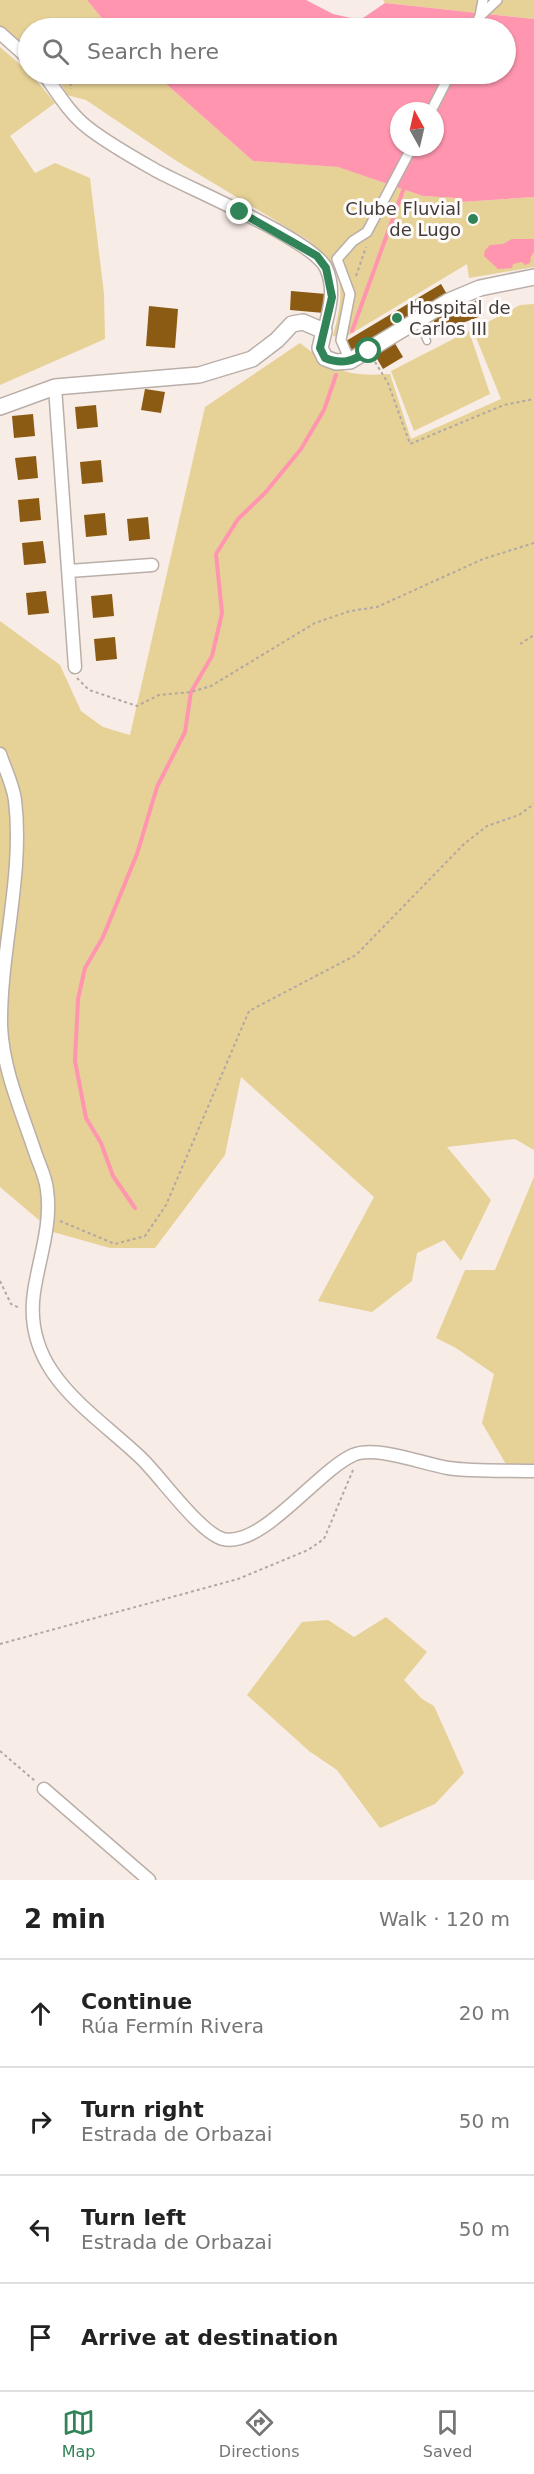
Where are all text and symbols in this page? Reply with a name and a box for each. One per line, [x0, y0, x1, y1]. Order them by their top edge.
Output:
search box [18, 18, 516, 84]
icon: search [39, 35, 72, 68]
text: Search here [87, 39, 219, 64]
north arrow [390, 102, 444, 156]
route end [226, 198, 252, 224]
place label: Clube Fluvial de Lugo [345, 198, 461, 240]
marker: Clube Fluvial de Lugo [466, 212, 480, 226]
place label: Hospital de Carlos III [409, 297, 511, 339]
marker: Hospital de Carlos III [390, 311, 404, 325]
route start [355, 337, 381, 363]
text: 2 min [24, 1904, 106, 1934]
text: Walk · 120 m [379, 1907, 510, 1931]
text: Continue [81, 1989, 192, 2014]
icon: ahead [24, 1997, 57, 2030]
text: 20 m [459, 2001, 510, 2025]
text: Rúa Fermín Rivera [81, 2014, 264, 2038]
text: Turn right [81, 2097, 204, 2122]
icon: right [24, 2105, 57, 2138]
text: 50 m [459, 2109, 510, 2133]
text: Estrada de Orbazai [81, 2122, 272, 2146]
text: Turn left [81, 2205, 186, 2230]
icon: left [24, 2213, 57, 2246]
text: 50 m [459, 2217, 510, 2241]
text: Estrada de Orbazai [81, 2230, 272, 2254]
icon: arrive [24, 2321, 57, 2354]
text: Arrive at destination [81, 2325, 338, 2350]
tab: Map [62, 2406, 95, 2461]
tab: Directions [219, 2406, 299, 2461]
tab: Saved [423, 2406, 472, 2461]

